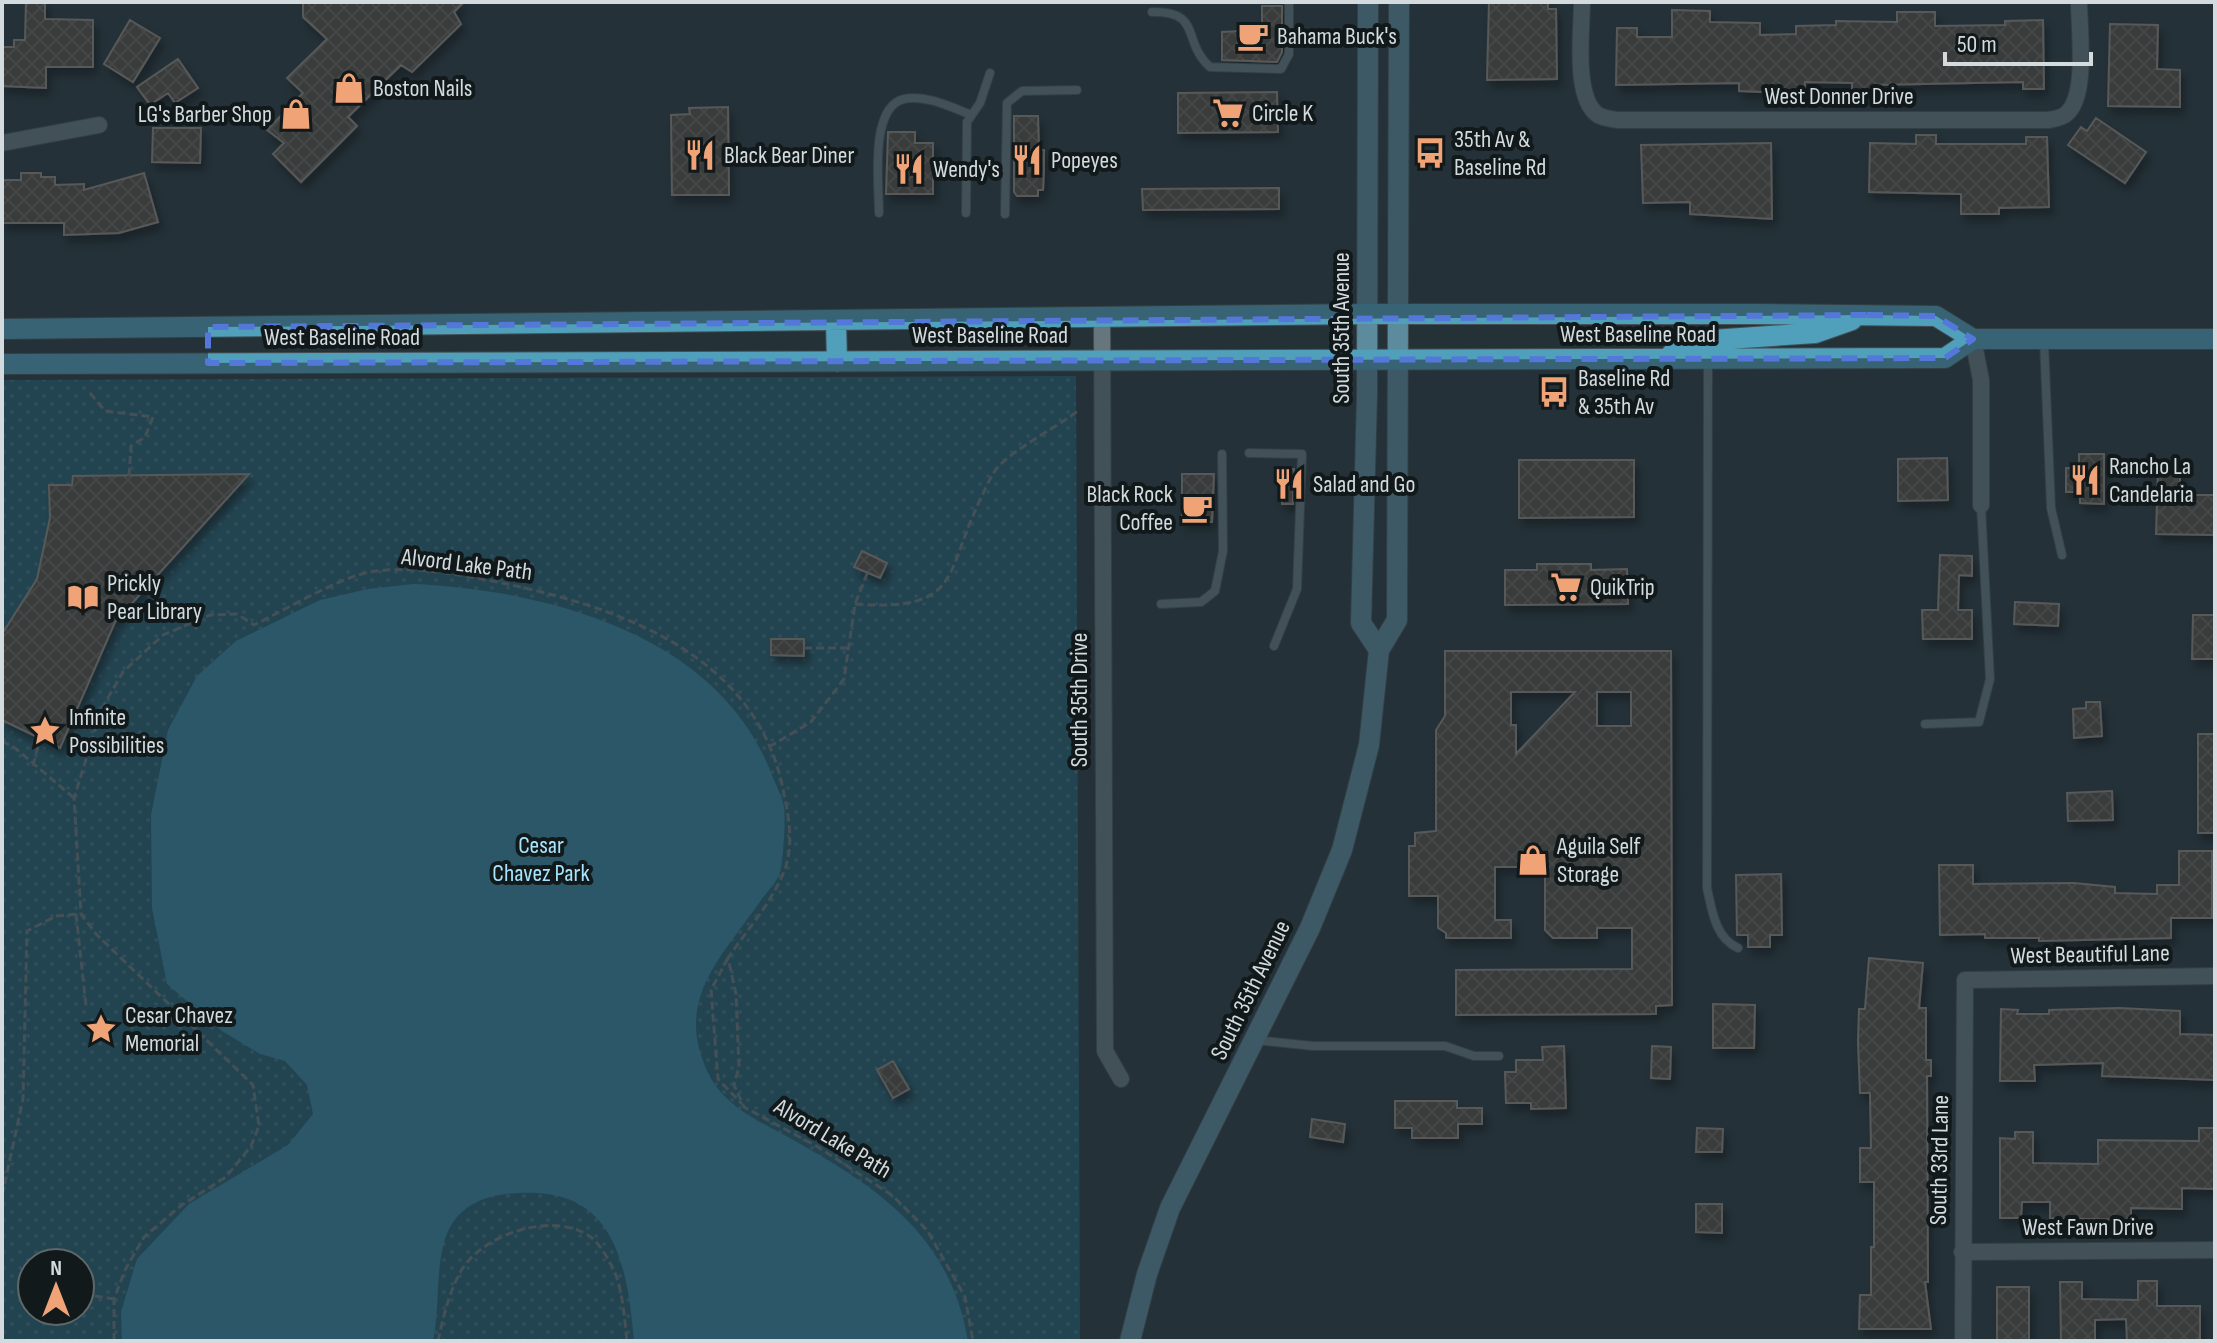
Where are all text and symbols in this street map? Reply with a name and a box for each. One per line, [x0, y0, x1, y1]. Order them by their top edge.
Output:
scale bar [1945, 16, 2091, 66]
cafe icon: Bahama Buck's [1236, 19, 1270, 53]
place label: Bahama Buck's [1277, 22, 1397, 51]
text: 50 m [1957, 30, 1997, 59]
shop icon: Boston Nails [332, 71, 366, 105]
place label: Boston Nails [373, 74, 472, 103]
street label: West Donner Drive [1764, 82, 1914, 111]
supermarket icon: Circle K [1211, 96, 1245, 130]
shop icon: LG's Barber Shop [279, 97, 313, 131]
place label: Circle K [1252, 99, 1313, 128]
place label: LG's Barber Shop [138, 100, 272, 129]
place label: 35th Av & Baseline Rd [1454, 125, 1546, 182]
bus stop icon: 35th Av & Baseline Rd [1413, 136, 1447, 170]
restaurant icon: Black Bear Diner [683, 138, 717, 172]
place label: Black Bear Diner [724, 141, 854, 170]
restaurant icon: Popeyes [1010, 143, 1044, 177]
place label: Popeyes [1051, 146, 1118, 175]
restaurant icon: Wendy's [892, 152, 926, 186]
place label: Wendy's [933, 155, 1000, 184]
street label: South 35th Avenue [1327, 252, 1356, 404]
street label: West Baseline Road [1560, 320, 1716, 349]
street label: West Baseline Road [912, 321, 1068, 350]
street label: West Baseline Road [264, 323, 420, 352]
place label: Baseline Rd & 35th Av [1578, 364, 1670, 421]
bus stop icon: Baseline Rd & 35th Av [1537, 375, 1571, 409]
place label: Rancho La Candelaria [2109, 452, 2194, 509]
restaurant icon: Rancho La Candelaria [2068, 463, 2102, 497]
restaurant icon: Salad and Go [1272, 467, 1306, 501]
place label: Salad and Go [1313, 470, 1415, 499]
place label: Black Rock Coffee [1087, 480, 1173, 537]
cafe icon: Black Rock Coffee [1180, 491, 1214, 525]
street label: Alvord Lake Path [399, 542, 534, 587]
place label: Prickly Pear Library [107, 569, 202, 626]
supermarket icon: QuikTrip [1549, 570, 1583, 604]
place label: QuikTrip [1590, 573, 1655, 602]
library icon: Prickly Pear Library [66, 580, 100, 614]
street label: South 35th Drive [1065, 633, 1094, 767]
place label: Infinite Possibilities [69, 703, 164, 760]
place icon: Infinite Possibilities [28, 714, 62, 748]
park label: Cesar Chavez Park [492, 831, 590, 888]
place label: Aguila Self Storage [1556, 832, 1642, 889]
shop icon: Aguila Self Storage [1516, 843, 1550, 877]
street label: South 35th Avenue [1204, 916, 1297, 1065]
street label: West Beautiful Lane [2010, 939, 2170, 970]
place label: Cesar Chavez Memorial [125, 1001, 233, 1058]
place icon: Cesar Chavez Memorial [84, 1012, 118, 1046]
street label: Alvord Lake Path [768, 1092, 897, 1185]
street label: South 33rd Lane [1924, 1095, 1955, 1225]
street label: West Fawn Drive [2022, 1213, 2154, 1242]
north arrow [16, 1247, 96, 1327]
text: N [50, 1255, 62, 1282]

